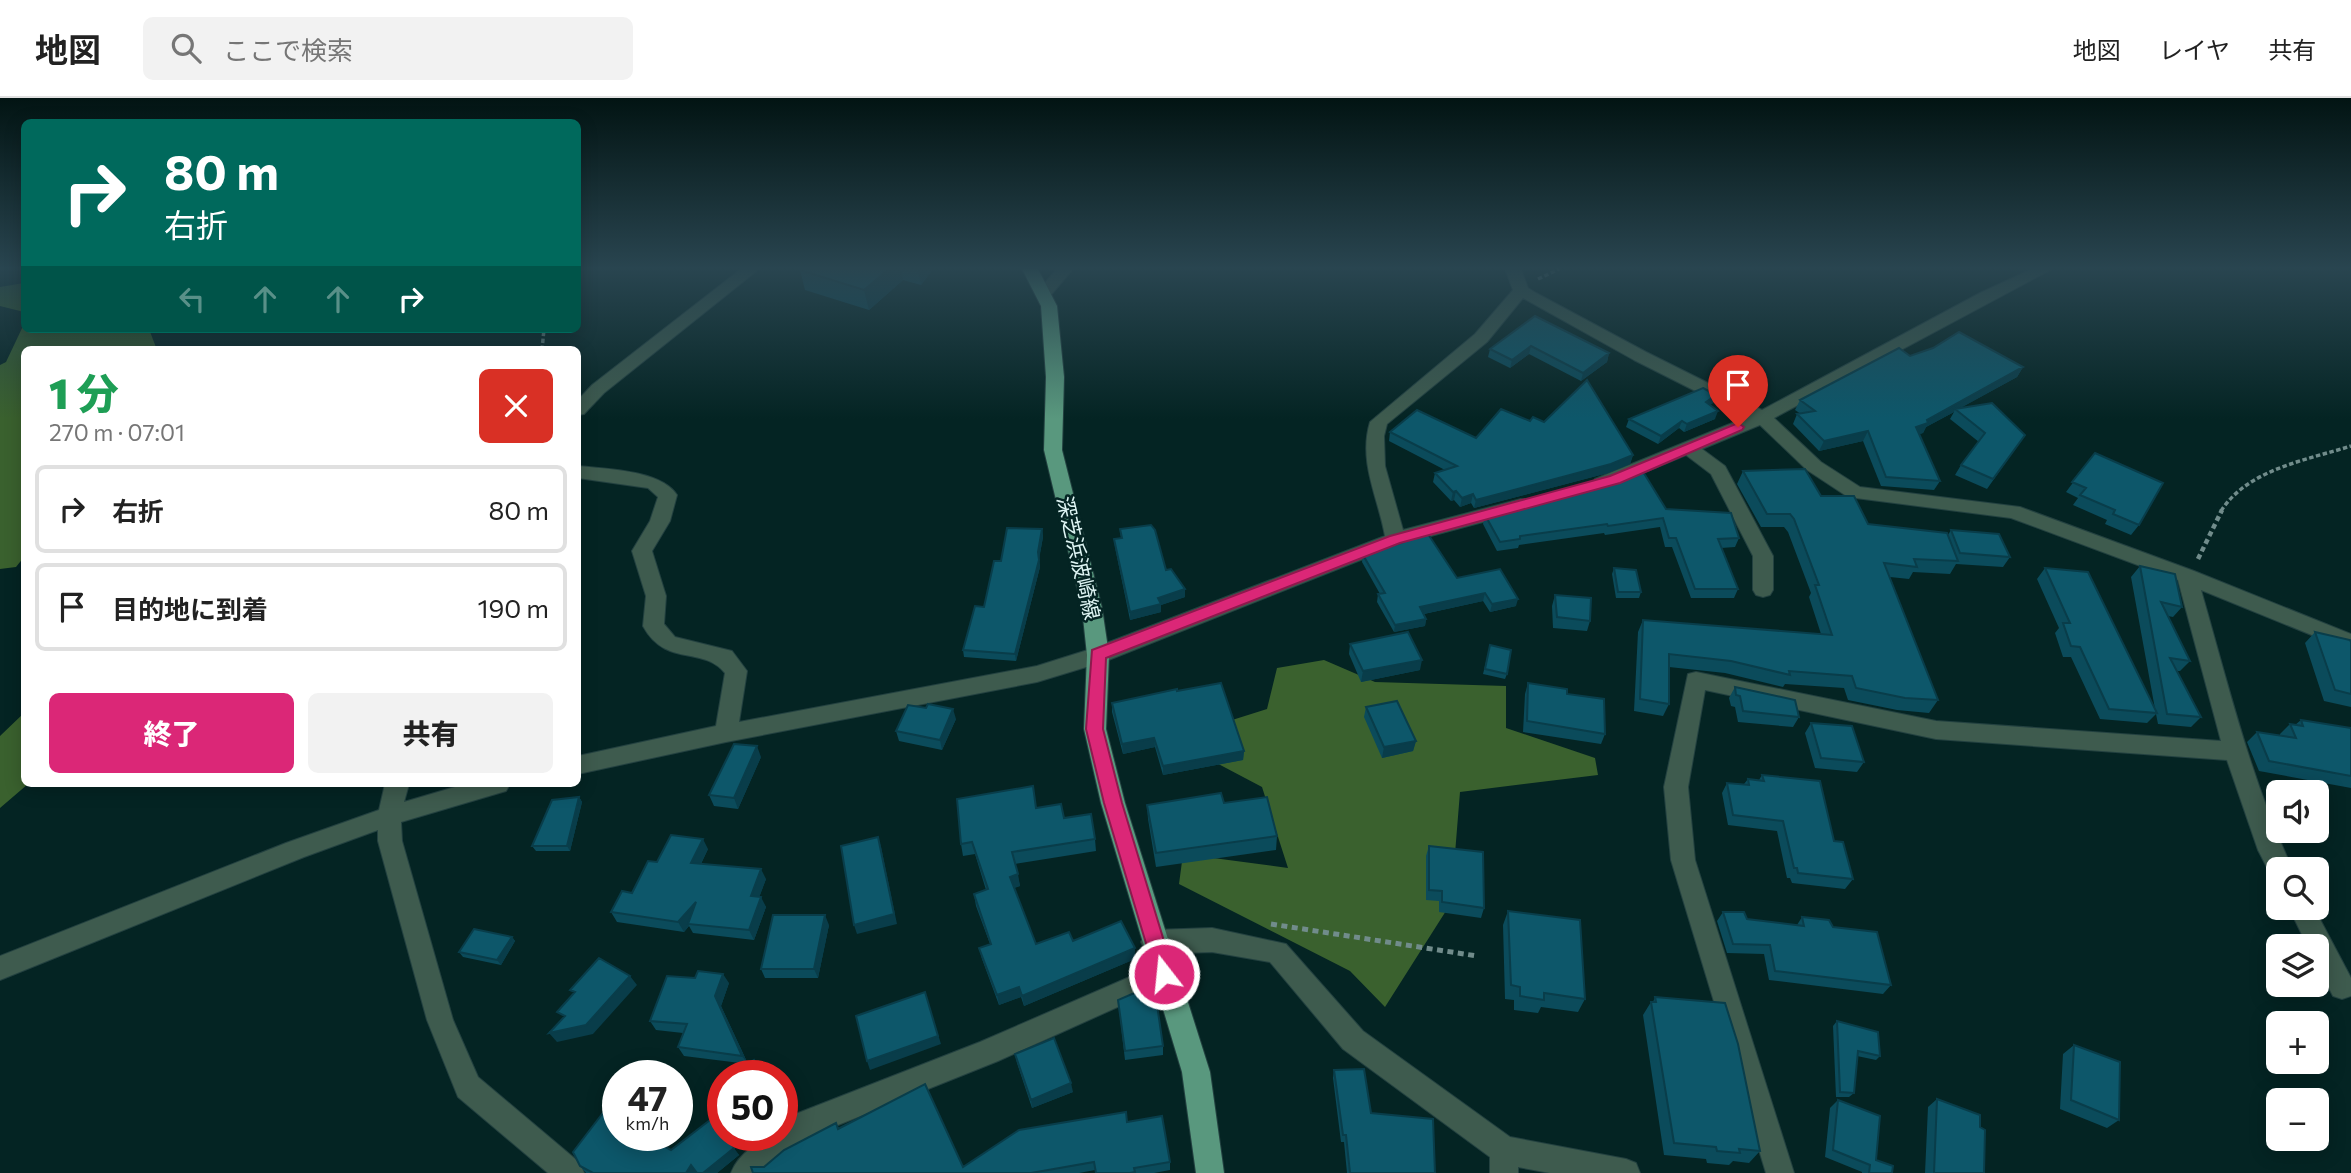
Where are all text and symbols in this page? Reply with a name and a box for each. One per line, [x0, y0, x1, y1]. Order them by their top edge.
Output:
search box [143, 17, 633, 80]
text: 地図 [35, 28, 101, 69]
icon: search [167, 29, 205, 67]
text: ここで検索 [223, 34, 353, 65]
text: 地図 [2073, 35, 2121, 64]
text: レイヤ [2159, 35, 2230, 64]
text: 共有 [2268, 35, 2316, 64]
text: 80 m [164, 140, 279, 200]
icon: right [49, 147, 140, 238]
text: 右折 [164, 204, 228, 244]
icon: left [173, 280, 211, 318]
icon: ahead [246, 280, 284, 318]
icon: ahead [319, 280, 357, 318]
icon: right [392, 280, 430, 318]
pin [1708, 355, 1768, 427]
text: 1 分 [49, 366, 119, 418]
icon: arrive [1719, 366, 1757, 404]
button: close [479, 369, 553, 443]
text: 270 m · 07:01 [49, 418, 185, 446]
icon: right [53, 490, 91, 528]
street label: 深芝浜波崎線 [1053, 493, 1106, 622]
text: 80 m [489, 494, 549, 525]
text: 右折 [112, 495, 164, 526]
icon: arrive [53, 588, 91, 626]
text: 190 m [477, 592, 549, 623]
text: 目的地に到着 [112, 593, 268, 624]
button: 終了 [49, 693, 294, 773]
button: 共有 [308, 693, 553, 773]
map controls [2266, 780, 2329, 1151]
button: sound [2266, 780, 2329, 843]
button: search [2266, 857, 2329, 920]
button: layers [2266, 934, 2329, 997]
position arrow [1127, 937, 1201, 1011]
button: + [2266, 1011, 2329, 1074]
speed limit sign: 50 [707, 1060, 798, 1151]
text: 47 [627, 1075, 668, 1118]
button: − [2266, 1088, 2329, 1151]
text: km/h [626, 1112, 669, 1134]

